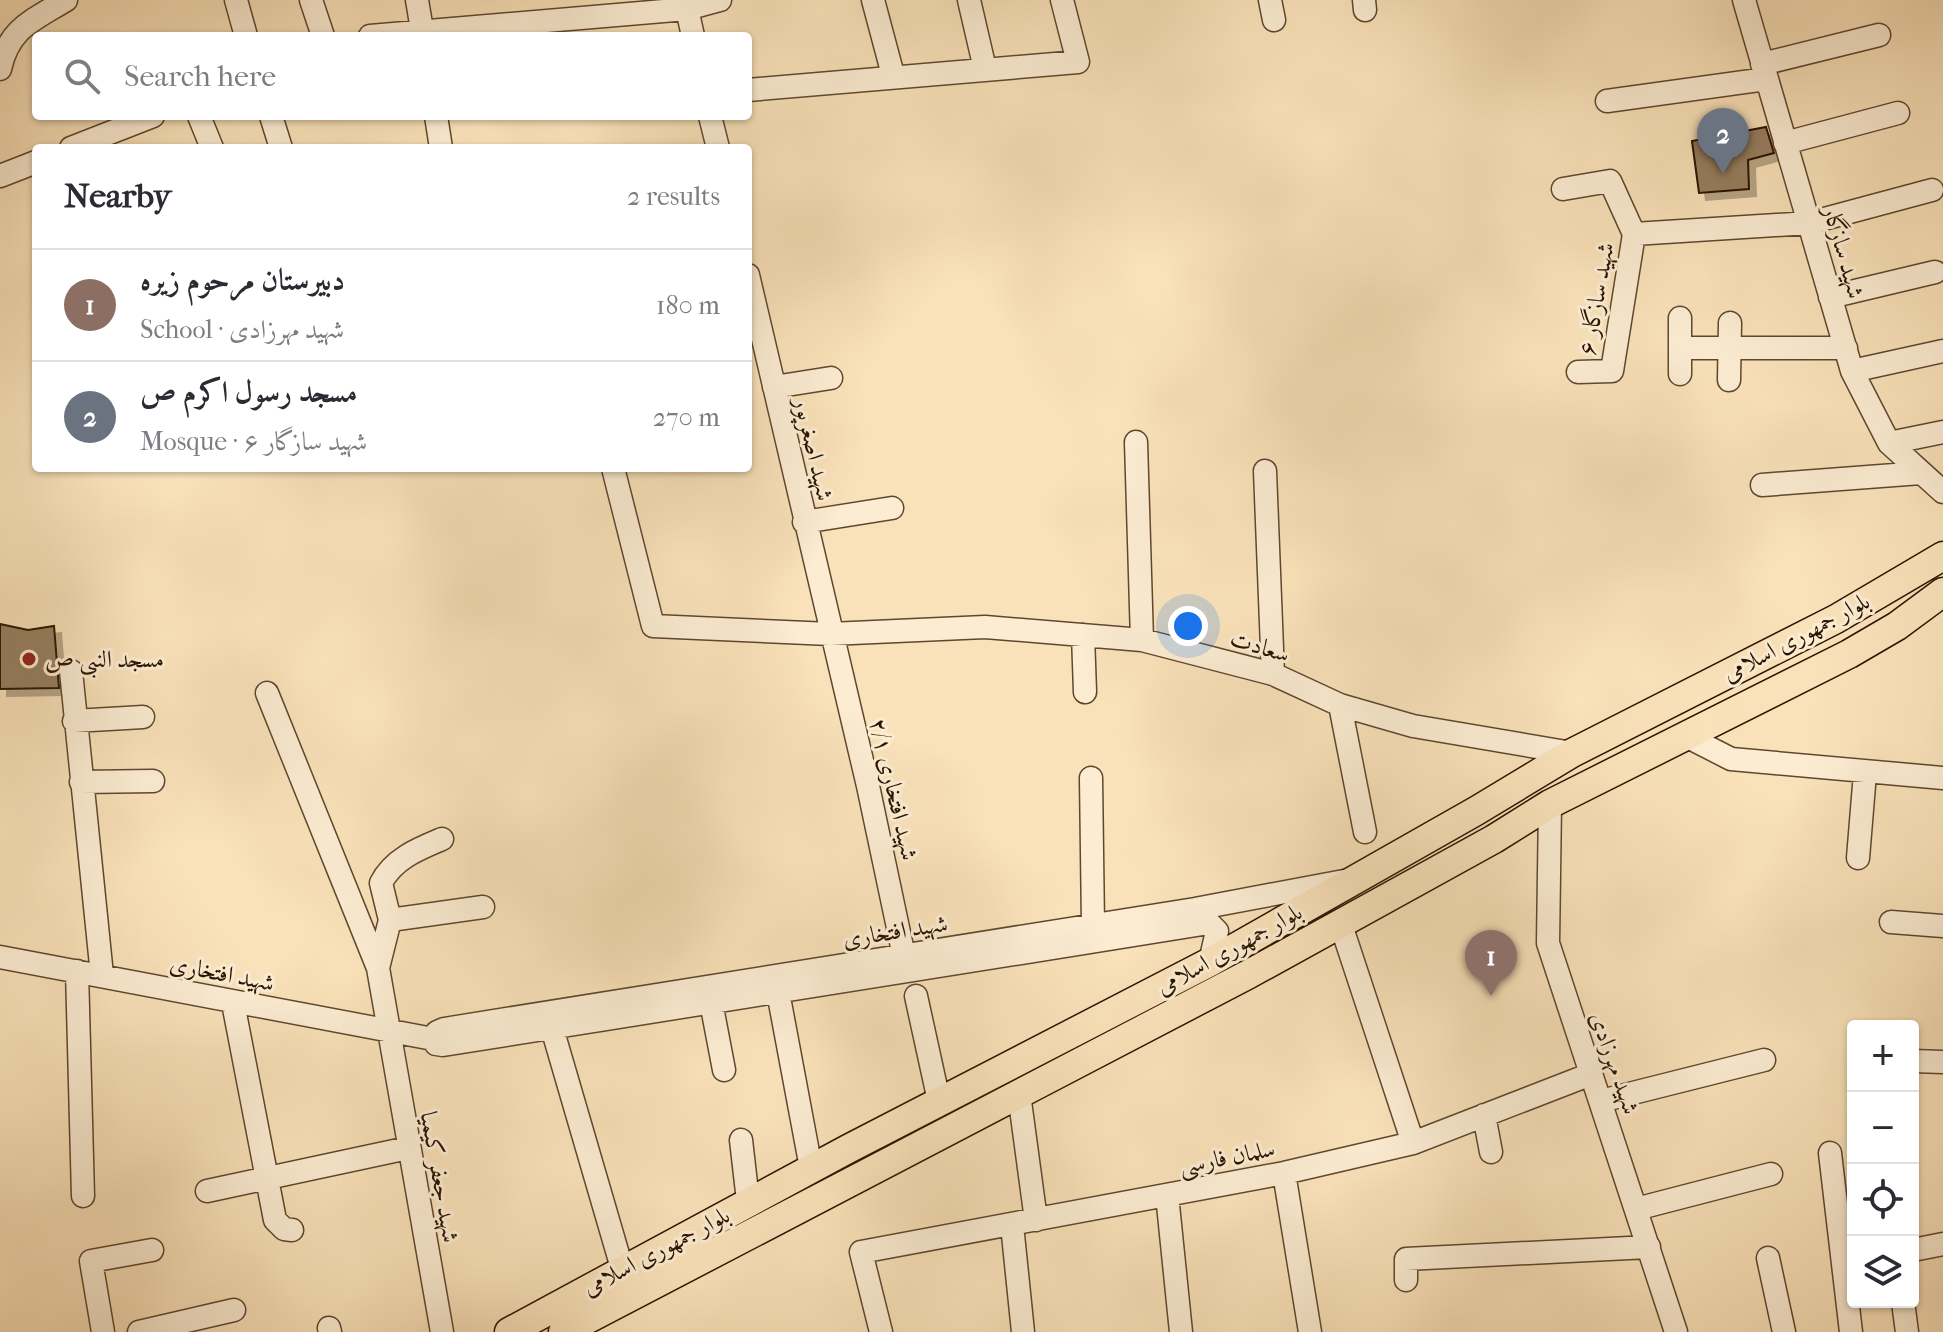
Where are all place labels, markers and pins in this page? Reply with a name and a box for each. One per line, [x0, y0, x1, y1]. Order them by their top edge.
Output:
pin: 2 [1697, 108, 1749, 174]
place label: مسجد النبی ص [45, 645, 164, 679]
marker: مسجد النبی ص [20, 650, 38, 668]
pin: 1 [1465, 930, 1517, 996]

